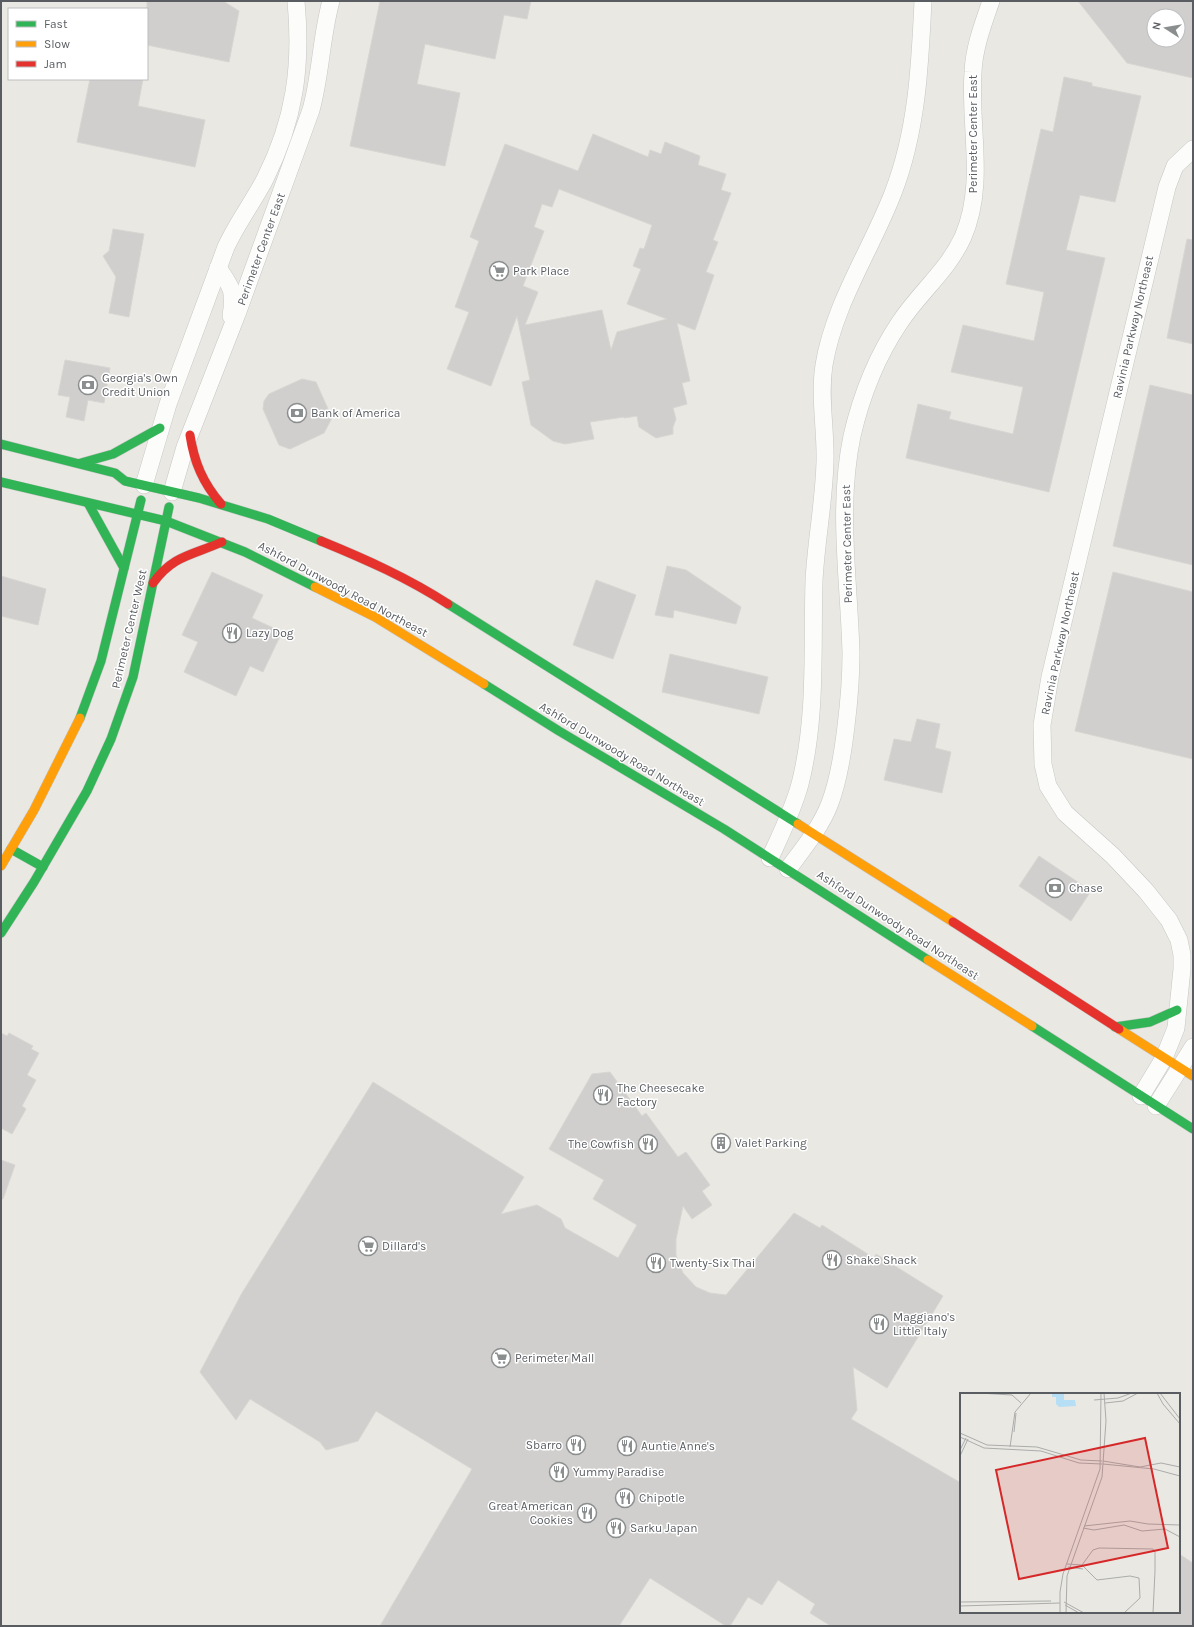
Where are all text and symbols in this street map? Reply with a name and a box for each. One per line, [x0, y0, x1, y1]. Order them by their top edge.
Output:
legend [8, 8, 148, 80]
north arrow [1146, 8, 1186, 48]
text: Fast [44, 17, 68, 31]
text: N [1150, 21, 1164, 31]
text: Slow [44, 37, 70, 51]
text: Jam [44, 57, 67, 71]
street label: Perimeter Center East [966, 74, 980, 193]
street label: Perimeter Center East [234, 190, 288, 307]
street label: Ravinia Parkway Northeast [1110, 254, 1156, 400]
supermarket icon: Park Place [488, 260, 510, 282]
place label: Park Place [513, 264, 569, 278]
place label: Georgia's Own Credit Union [102, 371, 178, 399]
bank icon: Georgia's Own Credit Union [77, 374, 99, 396]
bank icon: Bank of America [286, 402, 308, 424]
place label: Bank of America [311, 406, 400, 420]
street label: Perimeter Center East [839, 484, 855, 603]
street label: Ashford Dunwoody Road Northeast [256, 538, 431, 640]
street label: Perimeter Center West [108, 568, 150, 690]
street label: Ravinia Parkway Northeast [1038, 569, 1082, 716]
restaurant icon: Lazy Dog [221, 622, 243, 644]
place label: Lazy Dog [246, 626, 294, 640]
street label: Ashford Dunwoody Road Northeast [537, 699, 707, 809]
street label: Ashford Dunwoody Road Northeast [814, 867, 982, 983]
bank icon: Chase [1044, 877, 1066, 899]
place label: Chase [1069, 881, 1103, 895]
place label: The Cheesecake Factory [617, 1081, 704, 1109]
restaurant icon: The Cheesecake Factory [592, 1084, 614, 1106]
building icon: Valet Parking [710, 1132, 732, 1154]
restaurant icon: The Cowfish [637, 1133, 659, 1155]
place label: Valet Parking [735, 1136, 807, 1150]
place label: The Cowfish [568, 1137, 634, 1151]
supermarket icon: Dillard's [357, 1235, 379, 1257]
place label: Dillard's [382, 1239, 426, 1253]
restaurant icon: Shake Shack [821, 1249, 843, 1271]
restaurant icon: Twenty-Six Thai [645, 1252, 667, 1274]
place label: Shake Shack [846, 1253, 917, 1267]
place label: Twenty-Six Thai [670, 1256, 755, 1270]
place label: Maggiano's Little Italy [893, 1310, 955, 1338]
restaurant icon: Maggiano's Little Italy [868, 1313, 890, 1335]
supermarket icon: Perimeter Mall [490, 1347, 512, 1369]
place label: Perimeter Mall [515, 1351, 594, 1365]
inset map [960, 1393, 1180, 1613]
restaurant icon: Sbarro [565, 1434, 587, 1456]
restaurant icon: Auntie Anne's [616, 1435, 638, 1457]
place label: Sbarro [526, 1438, 562, 1452]
place label: Auntie Anne's [641, 1439, 715, 1453]
restaurant icon: Yummy Paradise [548, 1461, 570, 1483]
place label: Yummy Paradise [573, 1465, 664, 1479]
restaurant icon: Chipotle [614, 1487, 636, 1509]
place label: Chipotle [639, 1491, 685, 1505]
place label: Great American Cookies [489, 1499, 573, 1527]
restaurant icon: Great American Cookies [576, 1502, 598, 1524]
restaurant icon: Sarku Japan [605, 1517, 627, 1539]
place label: Sarku Japan [630, 1521, 697, 1535]

